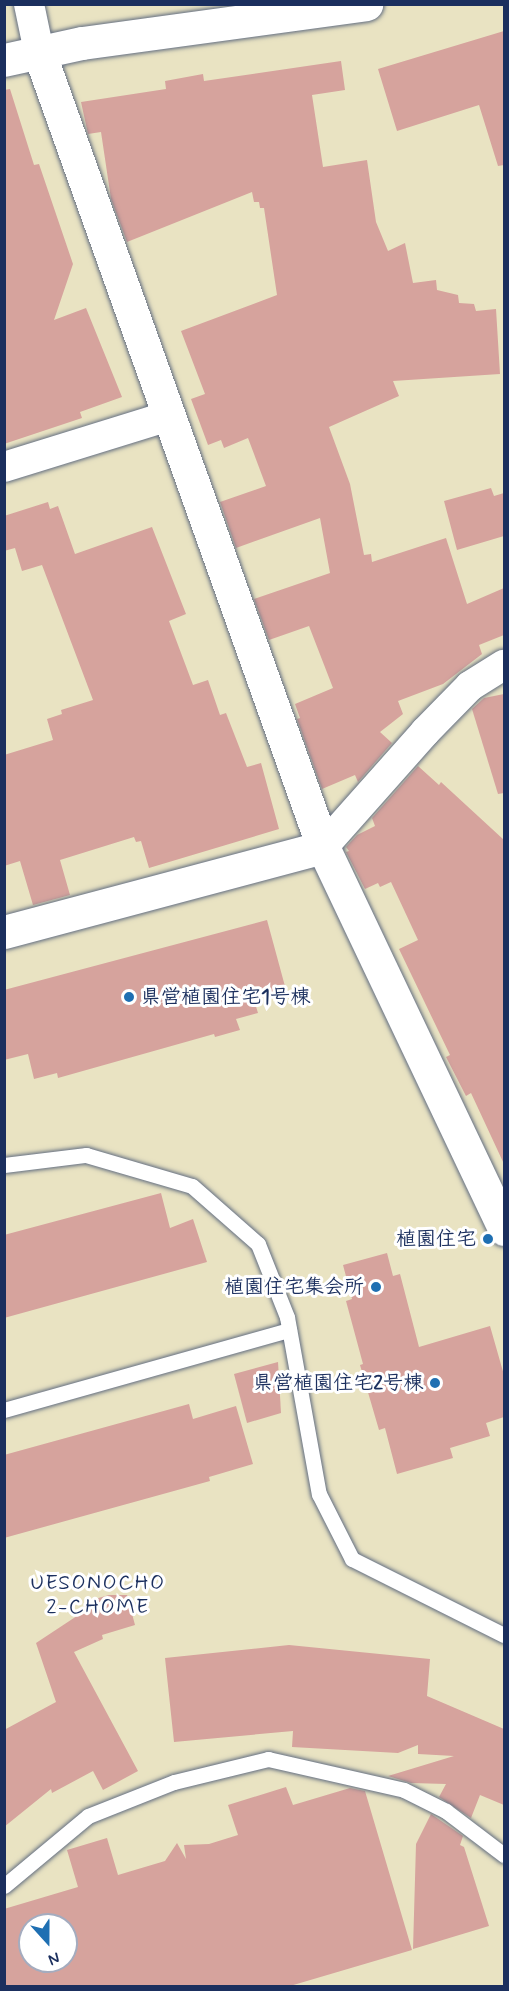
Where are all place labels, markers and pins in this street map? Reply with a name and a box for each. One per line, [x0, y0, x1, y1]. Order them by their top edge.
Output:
place label: 県営植園住宅1号棟 [141, 985, 310, 1009]
marker: 県営植園住宅1号棟 [122, 990, 136, 1004]
place label: 植園住宅 [396, 1227, 476, 1251]
marker: 植園住宅 [481, 1232, 495, 1246]
place label: 植園住宅集会所 [224, 1275, 364, 1299]
marker: 植園住宅集会所 [369, 1280, 383, 1294]
place label: 県営植園住宅2号棟 [253, 1371, 423, 1395]
marker: 県営植園住宅2号棟 [428, 1376, 442, 1390]

